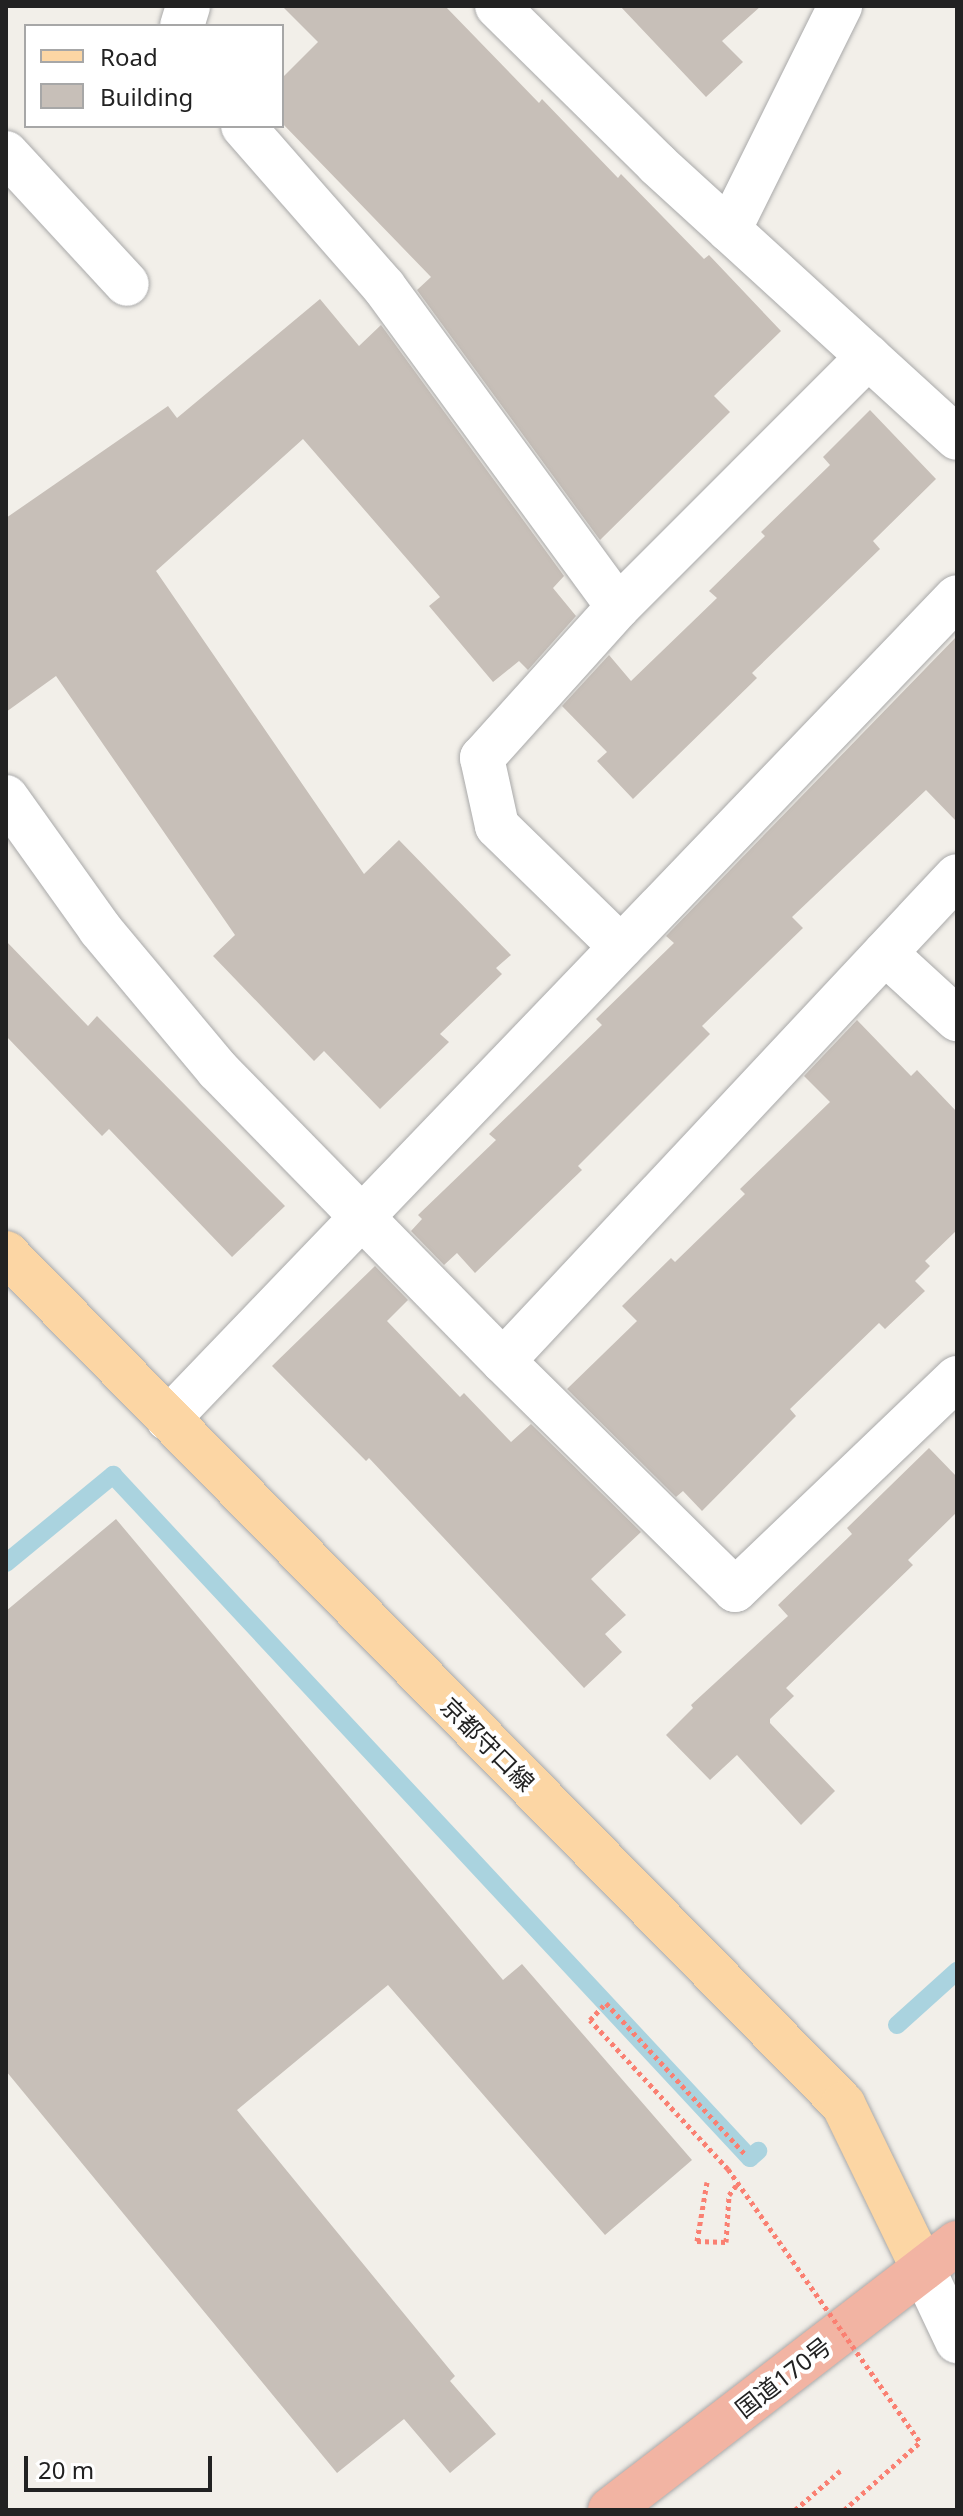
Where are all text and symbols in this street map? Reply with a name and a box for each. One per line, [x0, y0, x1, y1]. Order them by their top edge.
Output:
legend [24, 24, 284, 128]
text: Road [100, 40, 158, 73]
text: Building [100, 80, 193, 113]
street label: 京都守口線 [435, 1691, 541, 1797]
street label: 国道170号 [730, 2331, 836, 2423]
scale bar [28, 2440, 216, 2490]
text: 20 m [38, 2453, 94, 2486]

